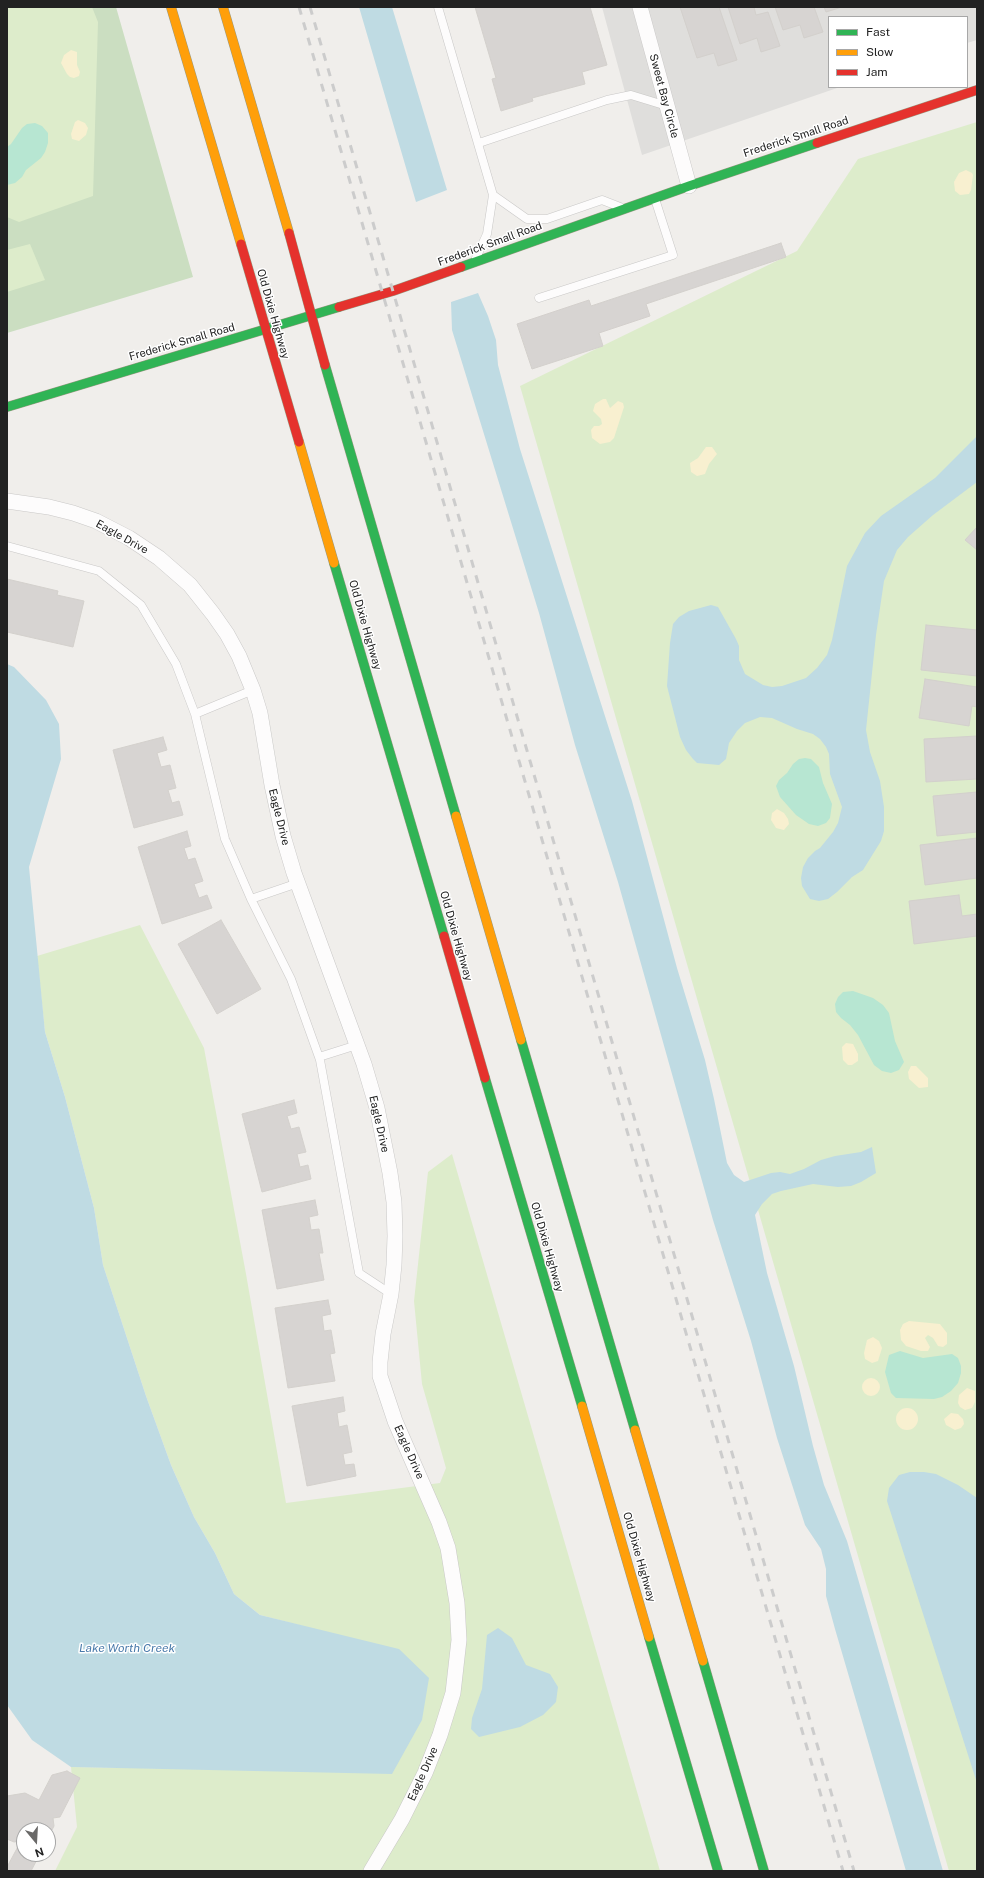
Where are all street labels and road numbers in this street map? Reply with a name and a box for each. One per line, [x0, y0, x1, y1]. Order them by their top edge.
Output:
street label: Sweet Bay Circle [646, 52, 682, 140]
street label: Frederick Small Road [742, 114, 850, 160]
street label: Frederick Small Road [436, 219, 544, 269]
street label: Old Dixie Highway [254, 268, 292, 360]
street label: Frederick Small Road [127, 321, 237, 363]
street label: Eagle Drive [93, 517, 151, 557]
street label: Old Dixie Highway [346, 579, 384, 671]
street label: Eagle Drive [266, 787, 292, 847]
street label: Old Dixie Highway [437, 890, 475, 982]
street label: Eagle Drive [366, 1094, 392, 1154]
street label: Old Dixie Highway [528, 1201, 566, 1293]
street label: Eagle Drive [391, 1423, 427, 1481]
street label: Old Dixie Highway [620, 1511, 658, 1603]
street label: Eagle Drive [405, 1745, 441, 1803]

